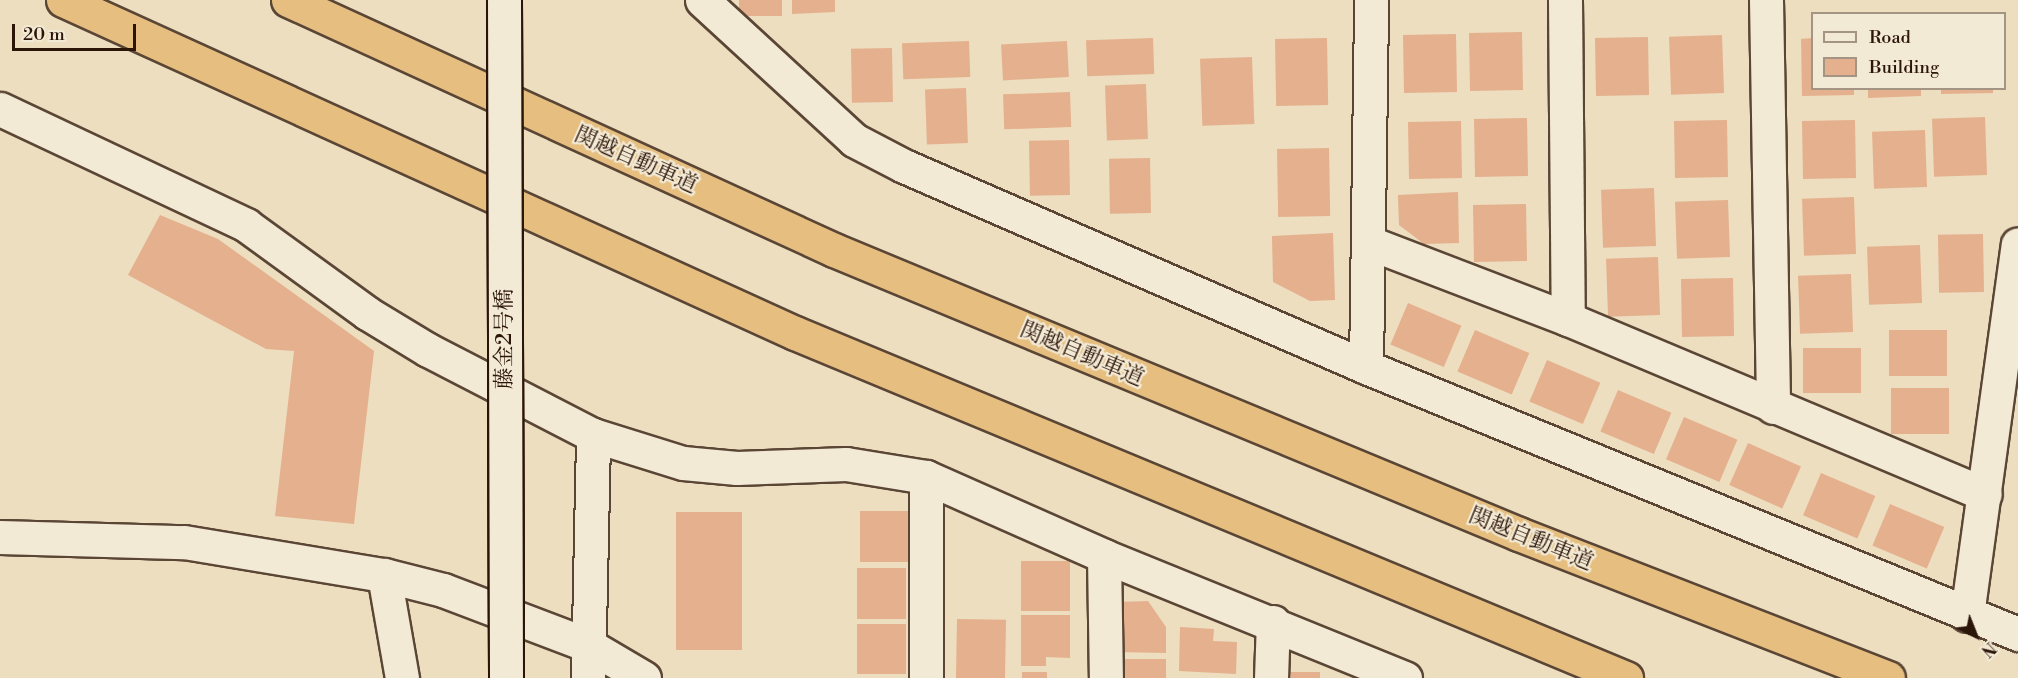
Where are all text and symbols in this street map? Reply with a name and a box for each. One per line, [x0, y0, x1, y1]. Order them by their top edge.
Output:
scale bar [15, 12, 140, 50]
legend [1811, 12, 2006, 90]
text: 20 m [23, 23, 65, 46]
text: Road [1869, 26, 1911, 49]
text: Building [1869, 56, 1939, 79]
street label: 関越自動車道 [570, 121, 702, 199]
street label: 藤金2号橋 [492, 289, 518, 389]
street label: 関越自動車道 [1016, 316, 1148, 392]
street label: 関越自動車道 [1465, 502, 1597, 576]
north arrow [1946, 606, 2006, 666]
text: N [1977, 638, 2000, 661]

